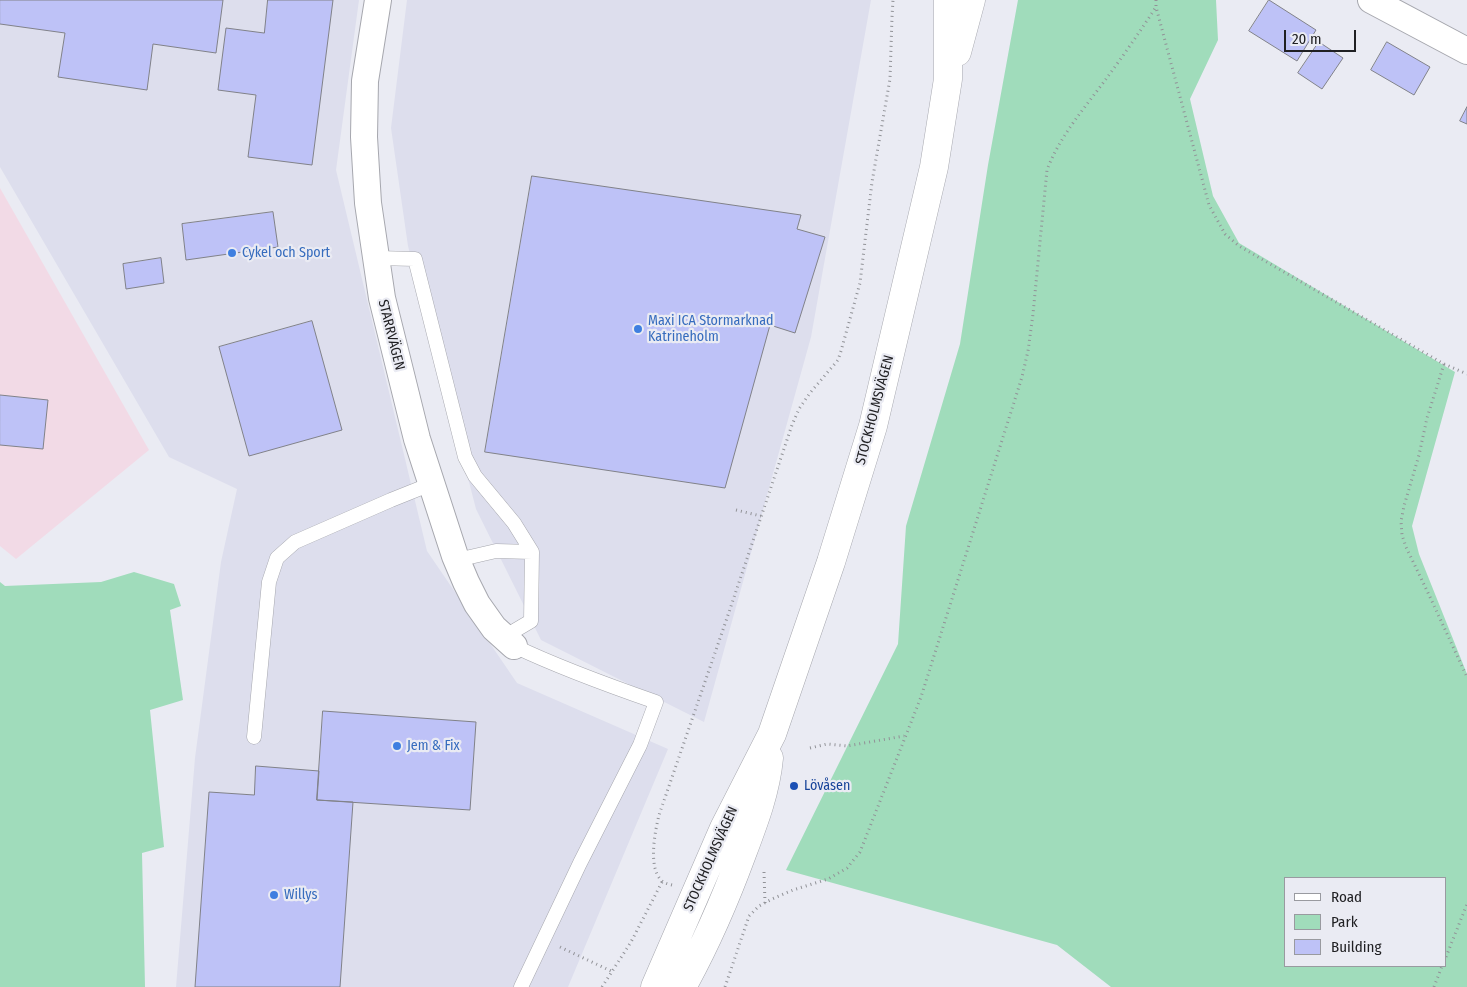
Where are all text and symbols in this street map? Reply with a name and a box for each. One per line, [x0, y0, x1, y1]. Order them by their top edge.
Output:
scale bar [1287, 20, 1360, 52]
text: 20 m [1292, 30, 1322, 48]
place label: Cykel och Sport [242, 245, 330, 261]
marker: Cykel och Sport [226, 247, 238, 259]
street label: STARRVÄGEN [374, 298, 408, 372]
place label: Maxi ICA Stormarknad Katrineholm [648, 313, 774, 346]
marker: Maxi ICA Stormarknad Katrineholm [632, 323, 644, 335]
street label: STOCKHOLMSVÄGEN [852, 353, 898, 467]
place label: Jem & Fix [407, 738, 460, 754]
marker: Jem & Fix [391, 740, 403, 752]
place label: Lövåsen [804, 778, 850, 794]
marker: Lövåsen [788, 780, 800, 792]
street label: STOCKHOLMSVÄGEN [680, 804, 742, 914]
legend [1284, 877, 1447, 967]
place label: Willys [284, 887, 317, 903]
text: Road [1331, 888, 1362, 906]
marker: Willys [268, 889, 280, 901]
text: Park [1331, 913, 1358, 931]
text: Building [1331, 938, 1382, 956]

